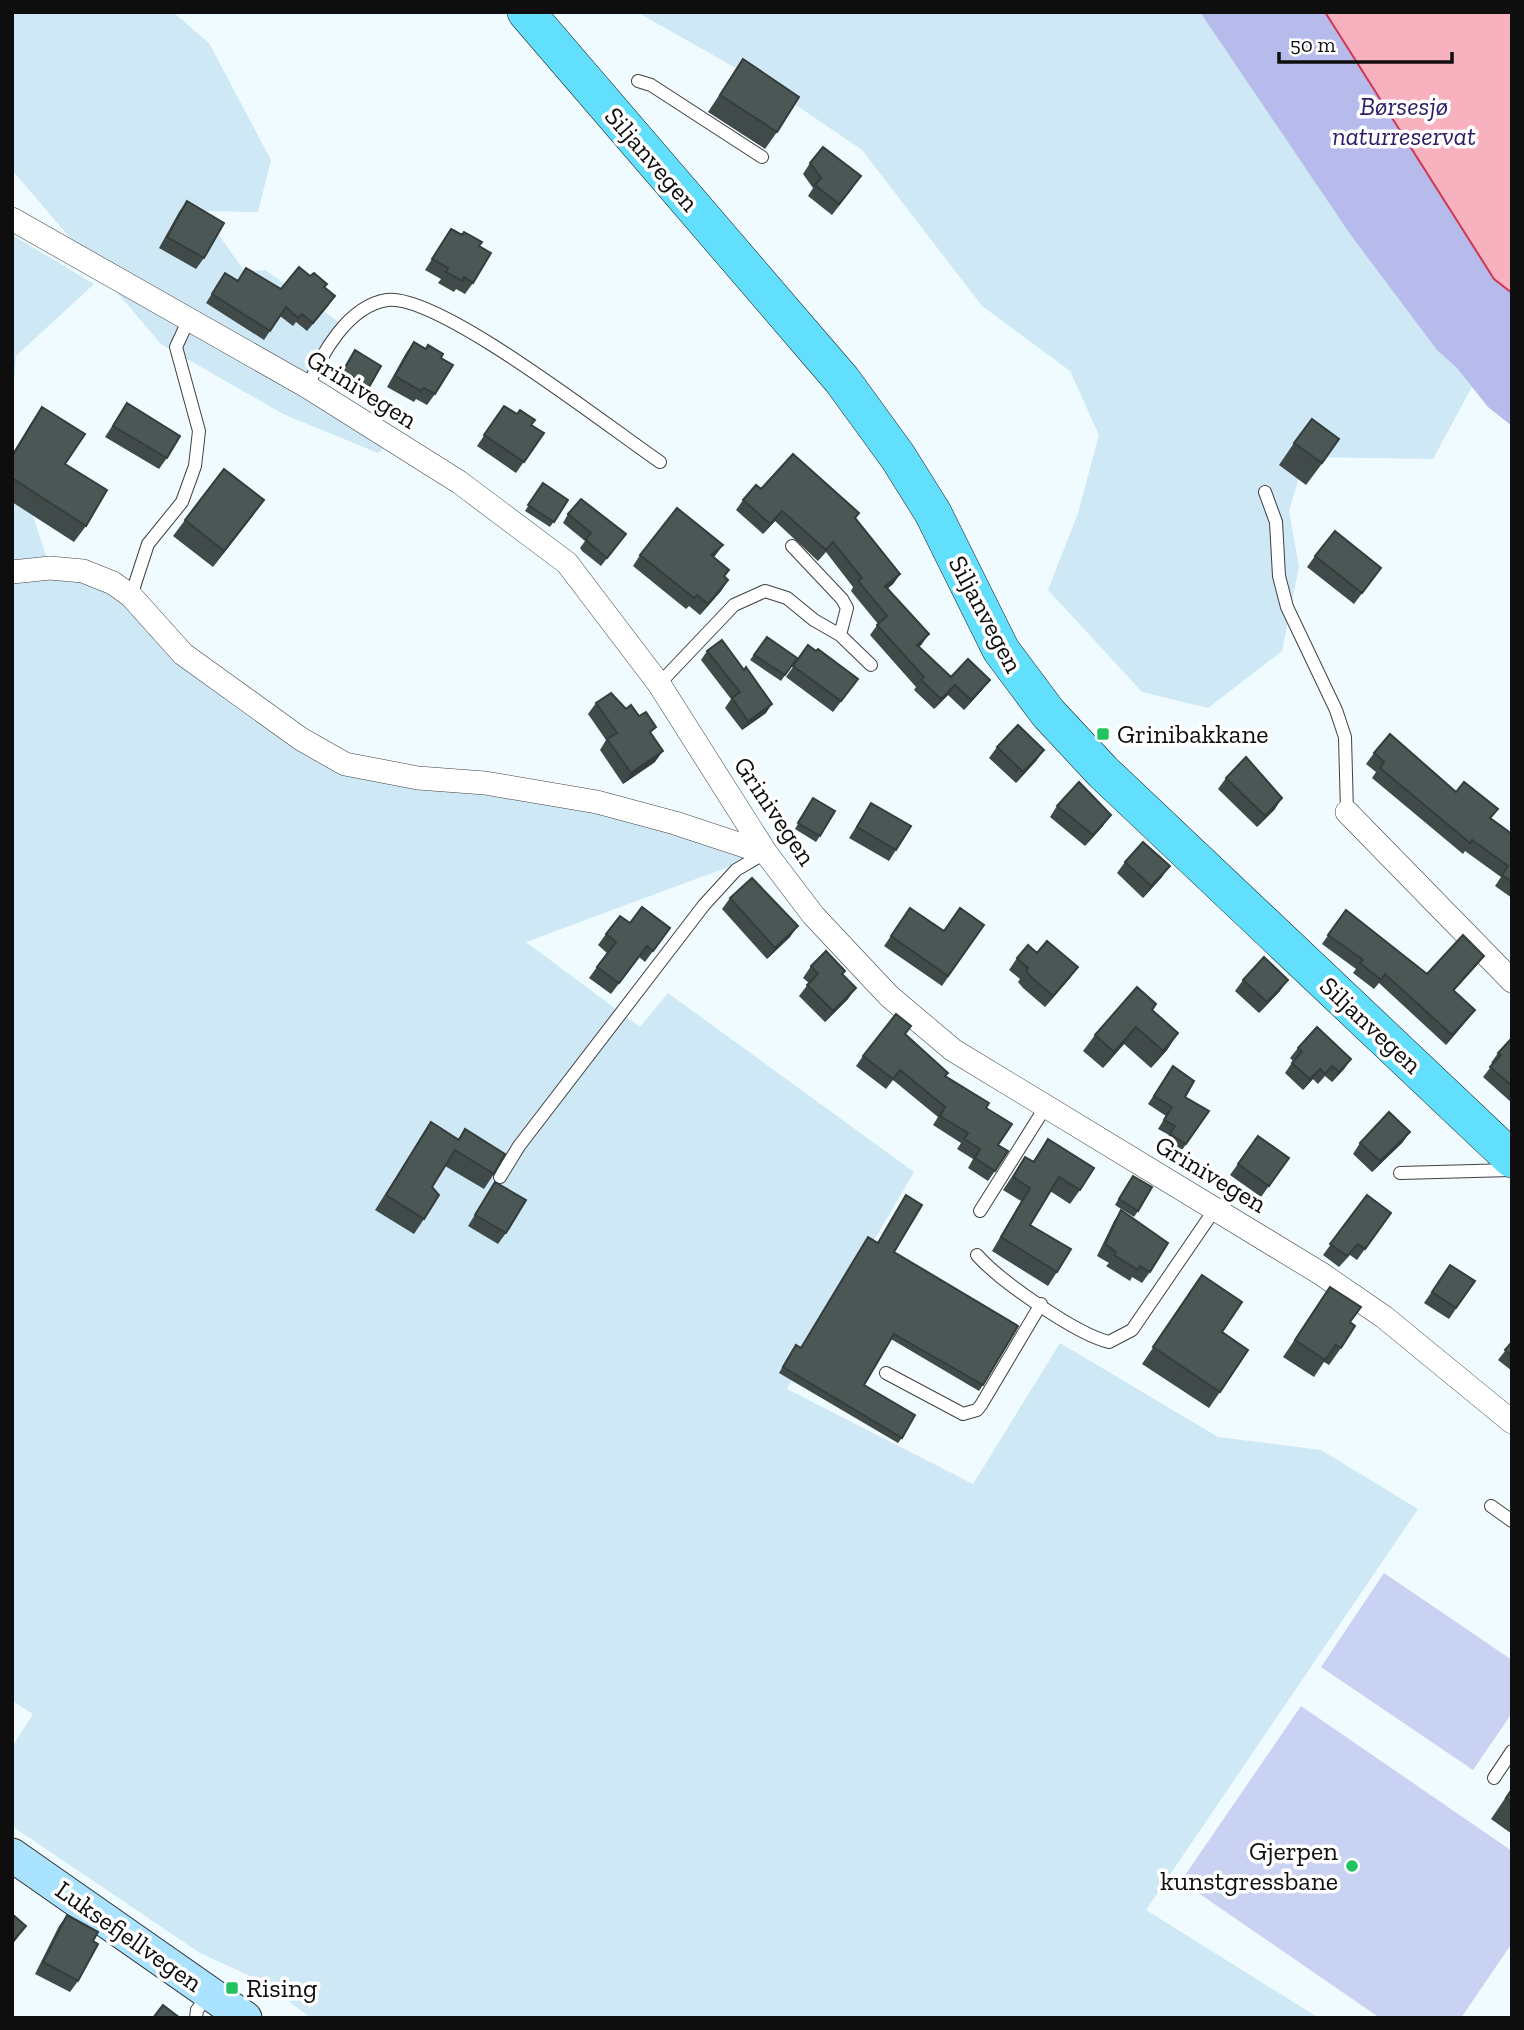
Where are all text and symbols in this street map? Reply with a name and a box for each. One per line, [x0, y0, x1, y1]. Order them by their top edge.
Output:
scale bar [1279, 21, 1452, 65]
text: 50 m [1290, 32, 1336, 57]
park label: Børsesjø naturreservat [1332, 90, 1476, 152]
street label: Siljanvegen [598, 100, 706, 218]
street label: Grinivegen [301, 342, 423, 436]
street label: Siljanvegen [942, 550, 1030, 678]
place label: Grinibakkane [1117, 718, 1269, 750]
marker: Grinibakkane [1095, 726, 1111, 742]
street label: Grinivegen [727, 750, 823, 872]
street label: Siljanvegen [1313, 970, 1429, 1080]
street label: Grinivegen [1149, 1128, 1273, 1220]
place label: Gjerpen kunstgressbane [1160, 1835, 1338, 1897]
marker: Gjerpen kunstgressbane [1344, 1858, 1360, 1874]
street label: Luksefjellvegen [49, 1874, 209, 1998]
place label: Rising [246, 1972, 317, 2004]
marker: Rising [224, 1980, 240, 1996]

